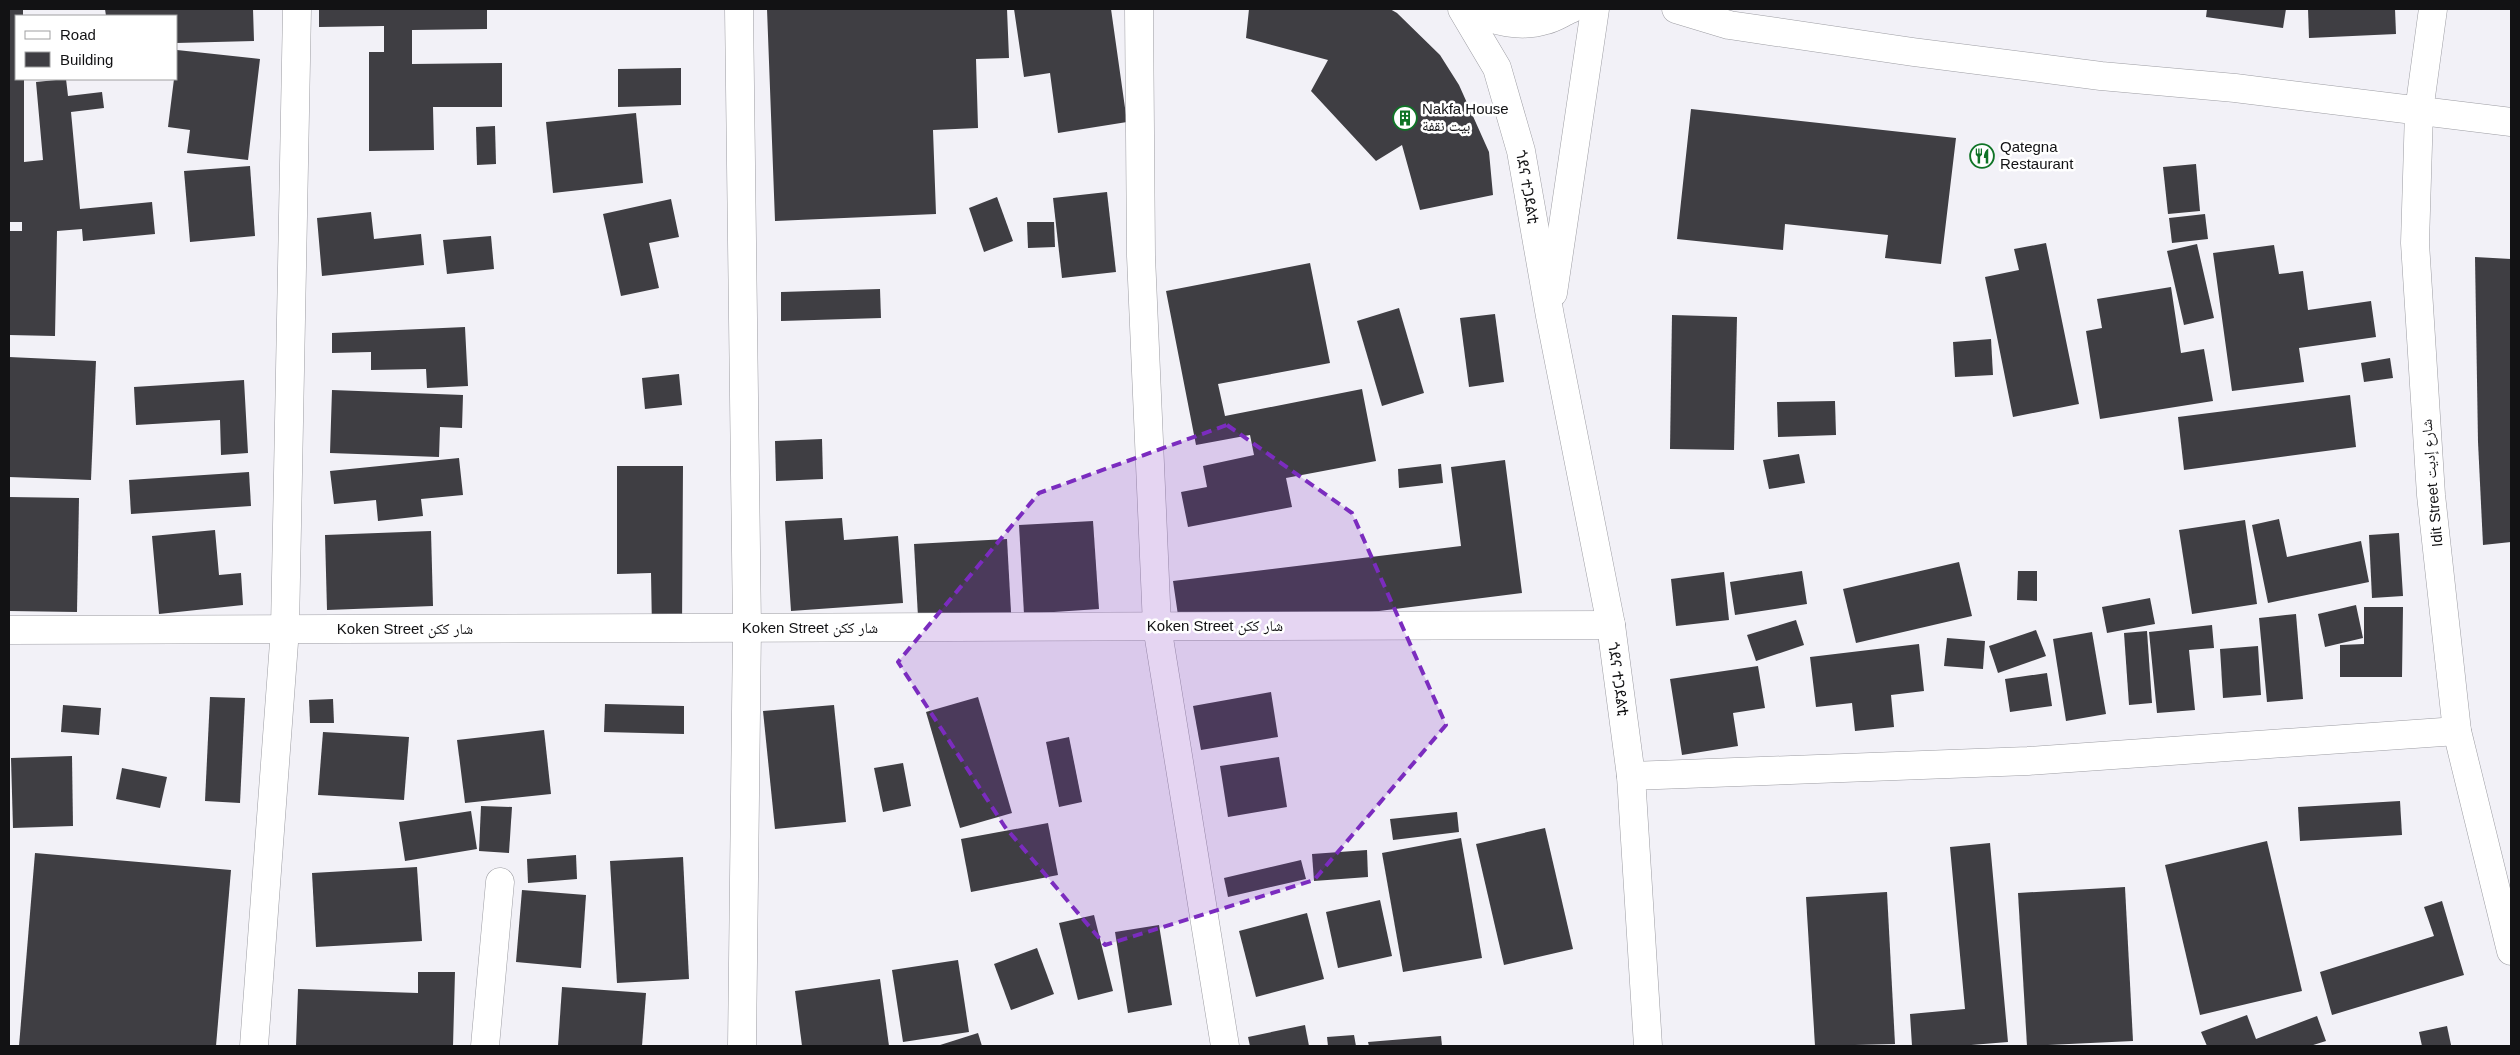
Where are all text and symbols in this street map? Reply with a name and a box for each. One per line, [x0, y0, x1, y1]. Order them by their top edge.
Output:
legend [15, 15, 178, 80]
text: Road [60, 26, 96, 43]
text: Building [60, 51, 113, 68]
place label: Nakfa House بيت نقفة [1422, 100, 1509, 134]
building icon: Nakfa House بيت نقفة [1392, 105, 1418, 131]
place label: Qategna Restaurant [2000, 138, 2074, 172]
restaurant icon: Qategna Restaurant [1969, 143, 1995, 169]
street label: ጎደና ተጋደልቲ [1513, 149, 1542, 225]
street label: Idit Street شارع إديت [2417, 418, 2448, 548]
street label: Koken Street شار ككن [1147, 617, 1283, 636]
street label: Koken Street شار ككن [742, 619, 878, 638]
street label: Koken Street شار ككن [337, 620, 473, 639]
street label: ጎደና ተጋደልቲ [1605, 641, 1632, 717]

